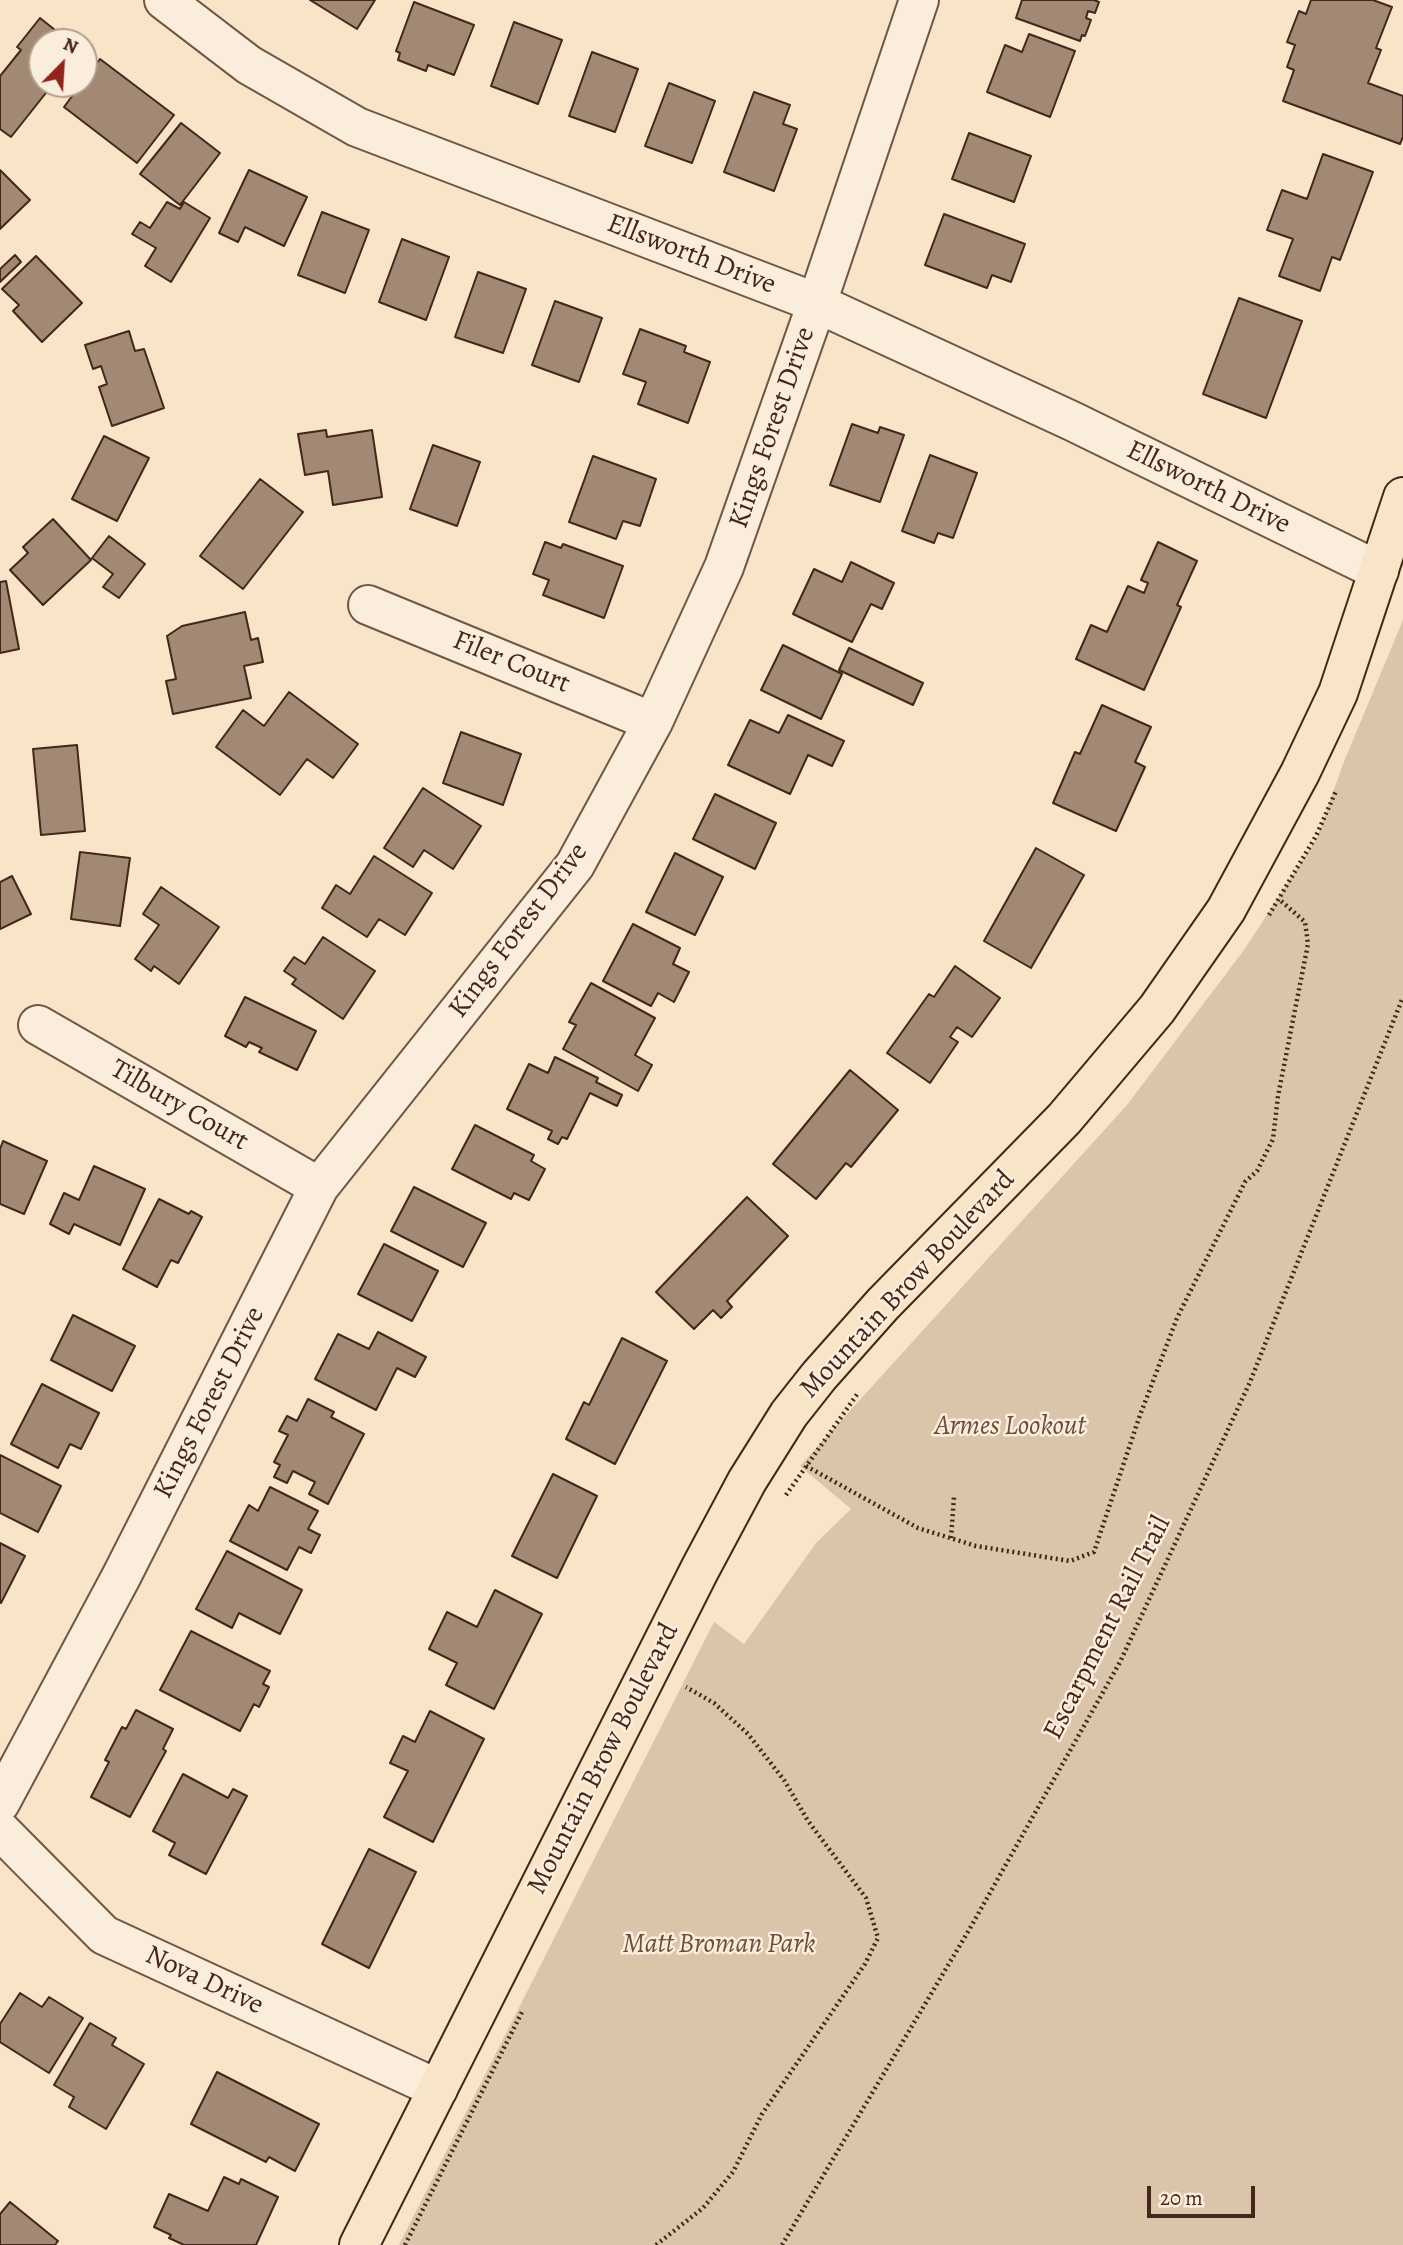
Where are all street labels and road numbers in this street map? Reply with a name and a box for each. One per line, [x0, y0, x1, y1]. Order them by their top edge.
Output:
street label: Ellsworth Drive [602, 207, 780, 303]
street label: Kings Forest Drive [723, 323, 823, 533]
street label: Ellsworth Drive [1121, 434, 1295, 542]
street label: Filer Court [448, 624, 574, 702]
street label: Kings Forest Drive [442, 837, 596, 1025]
street label: Tilbury Court [104, 1053, 254, 1159]
street label: Mountain Brow Boulevard [793, 1164, 1023, 1406]
street label: Kings Forest Drive [147, 1302, 273, 1504]
street label: Escarpment Rail Trail [1037, 1511, 1179, 1745]
street label: Mountain Brow Boulevard [521, 1618, 687, 1900]
street label: Nova Drive [140, 1939, 268, 2023]

